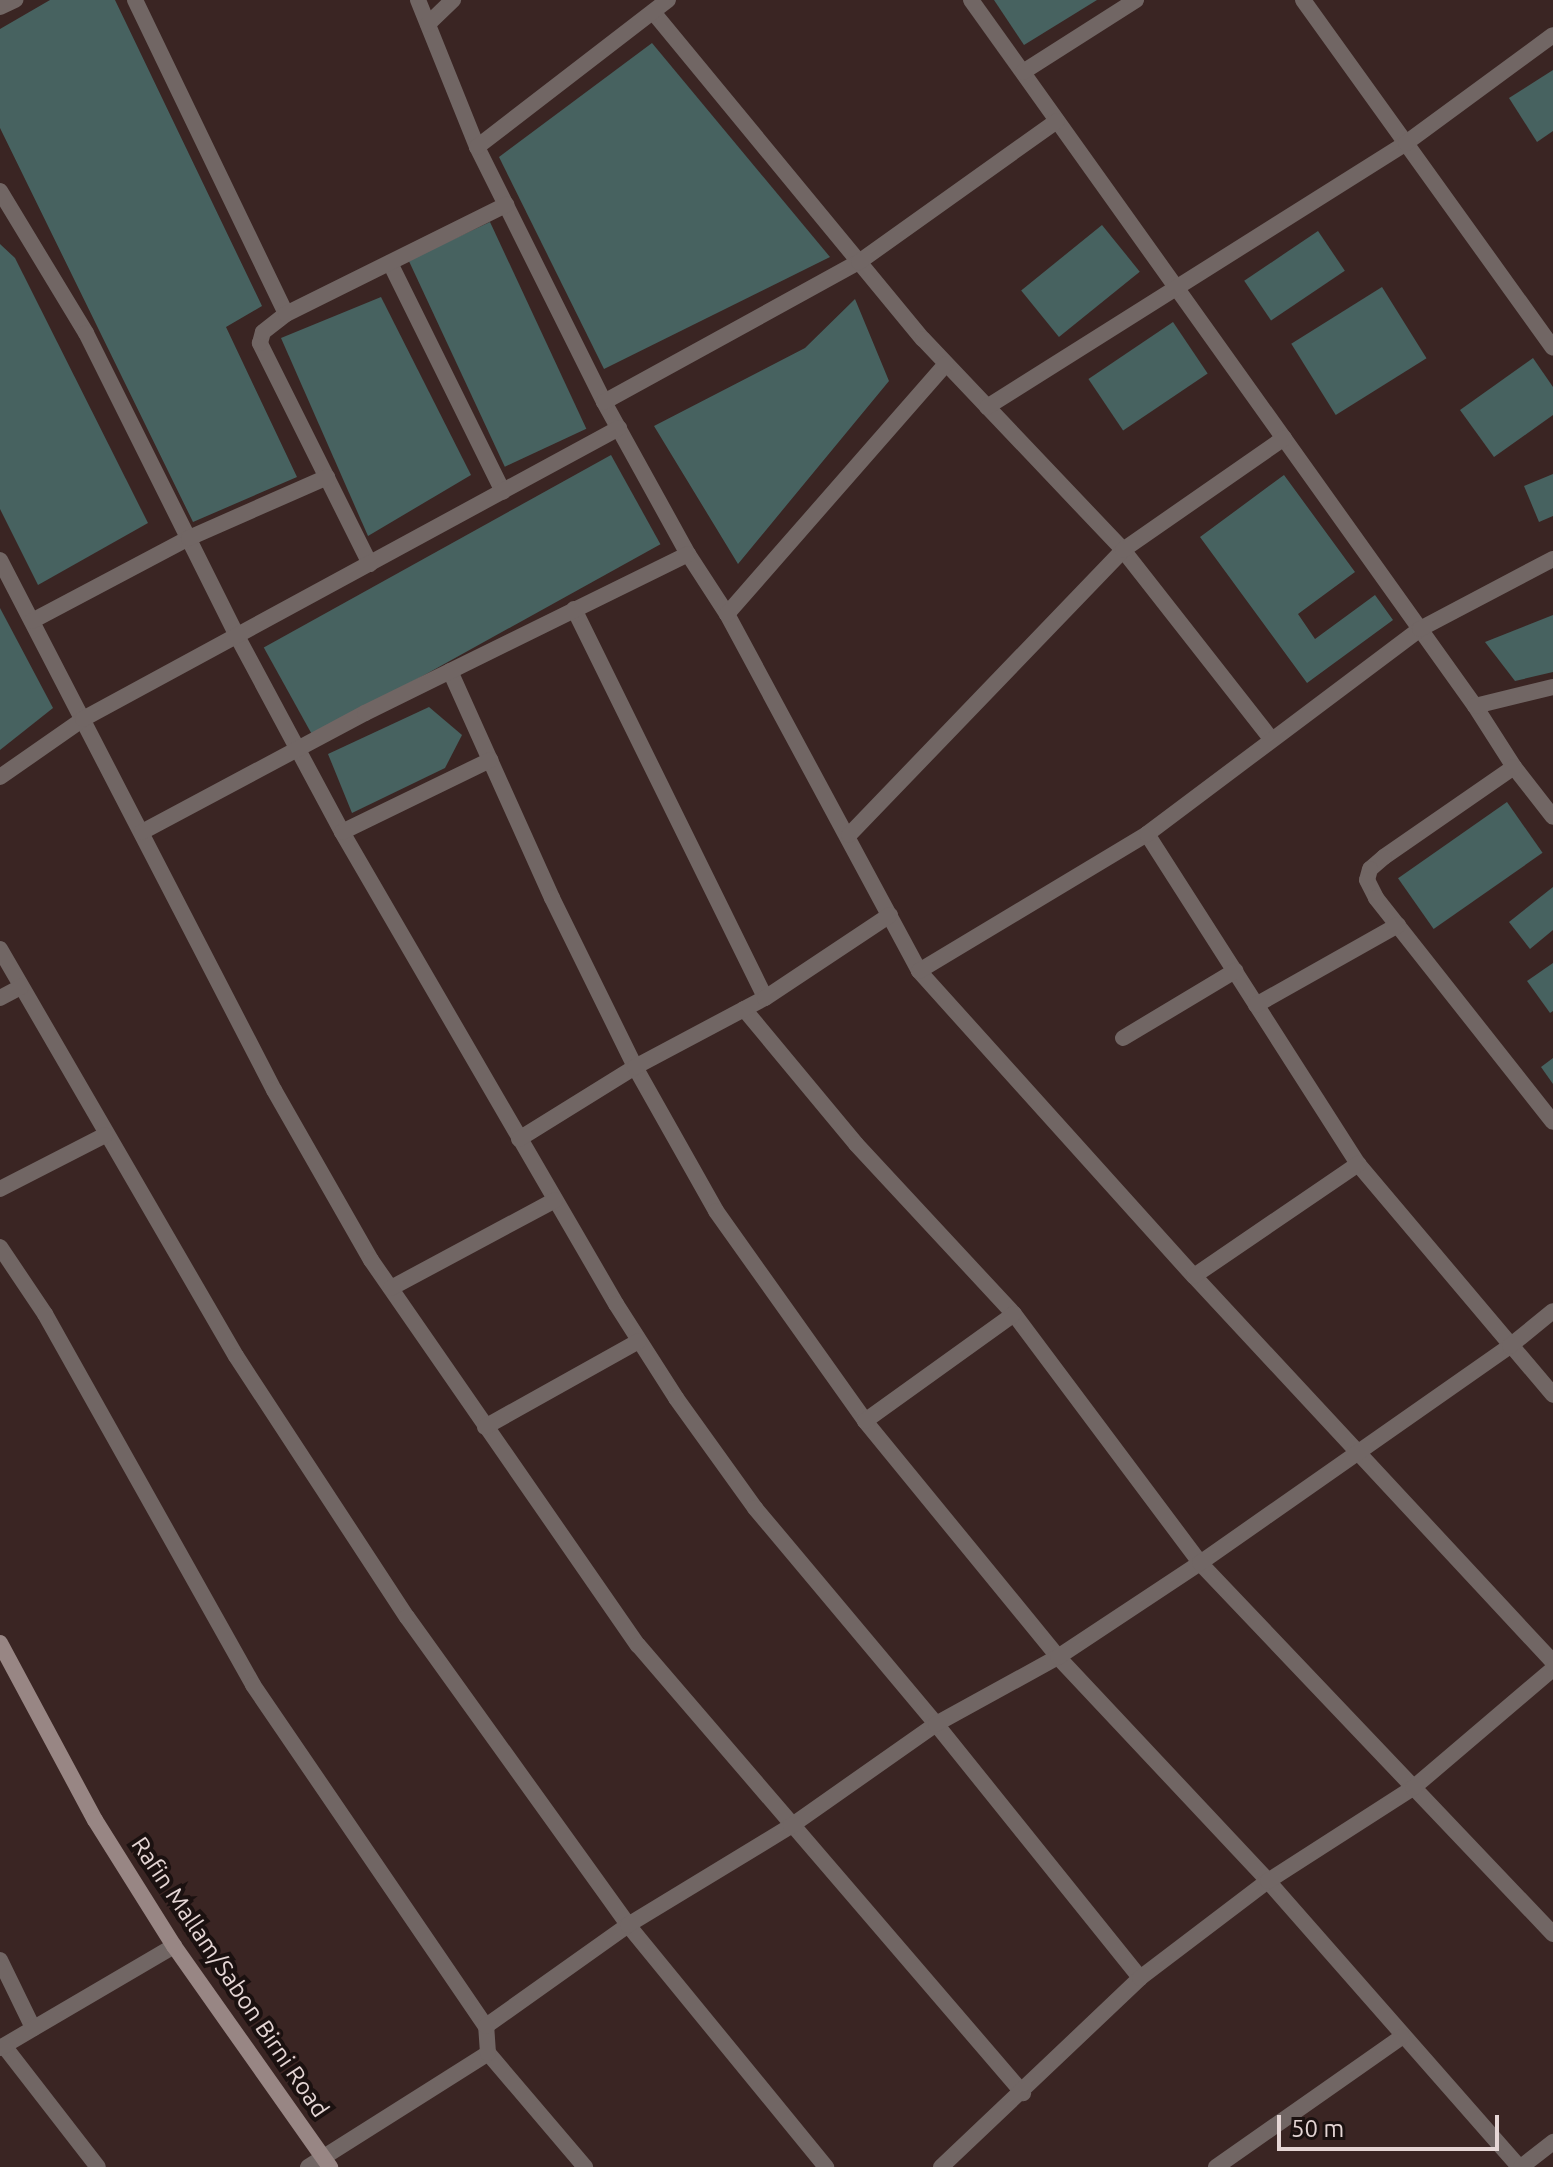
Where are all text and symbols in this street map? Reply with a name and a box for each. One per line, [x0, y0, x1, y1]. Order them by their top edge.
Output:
street label: Rafin Mallam/Sabon Birni Road [125, 1831, 335, 2123]
scale bar [1281, 2099, 1503, 2149]
text: 50 m [1291, 2115, 1344, 2142]

